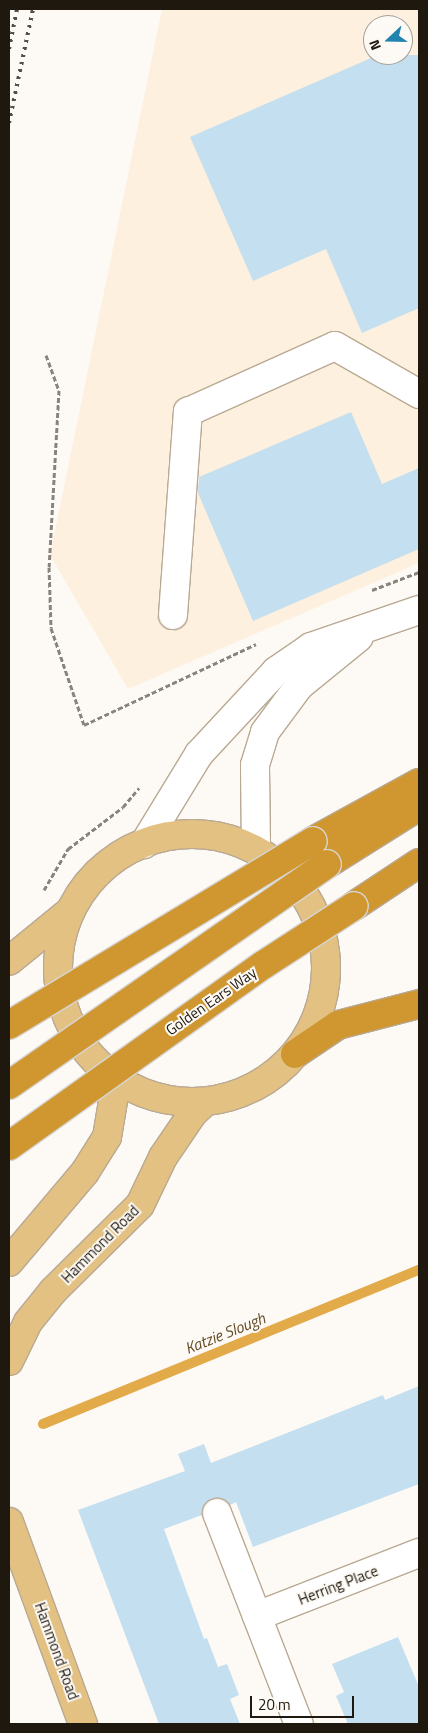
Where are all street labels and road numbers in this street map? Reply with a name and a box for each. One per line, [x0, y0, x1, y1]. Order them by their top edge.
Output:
street label: Golden Ears Way [162, 963, 260, 1039]
street label: Hammond Road [57, 1201, 143, 1287]
street label: Herring Place [295, 1562, 381, 1608]
street label: Hammond Road [31, 1600, 83, 1702]

